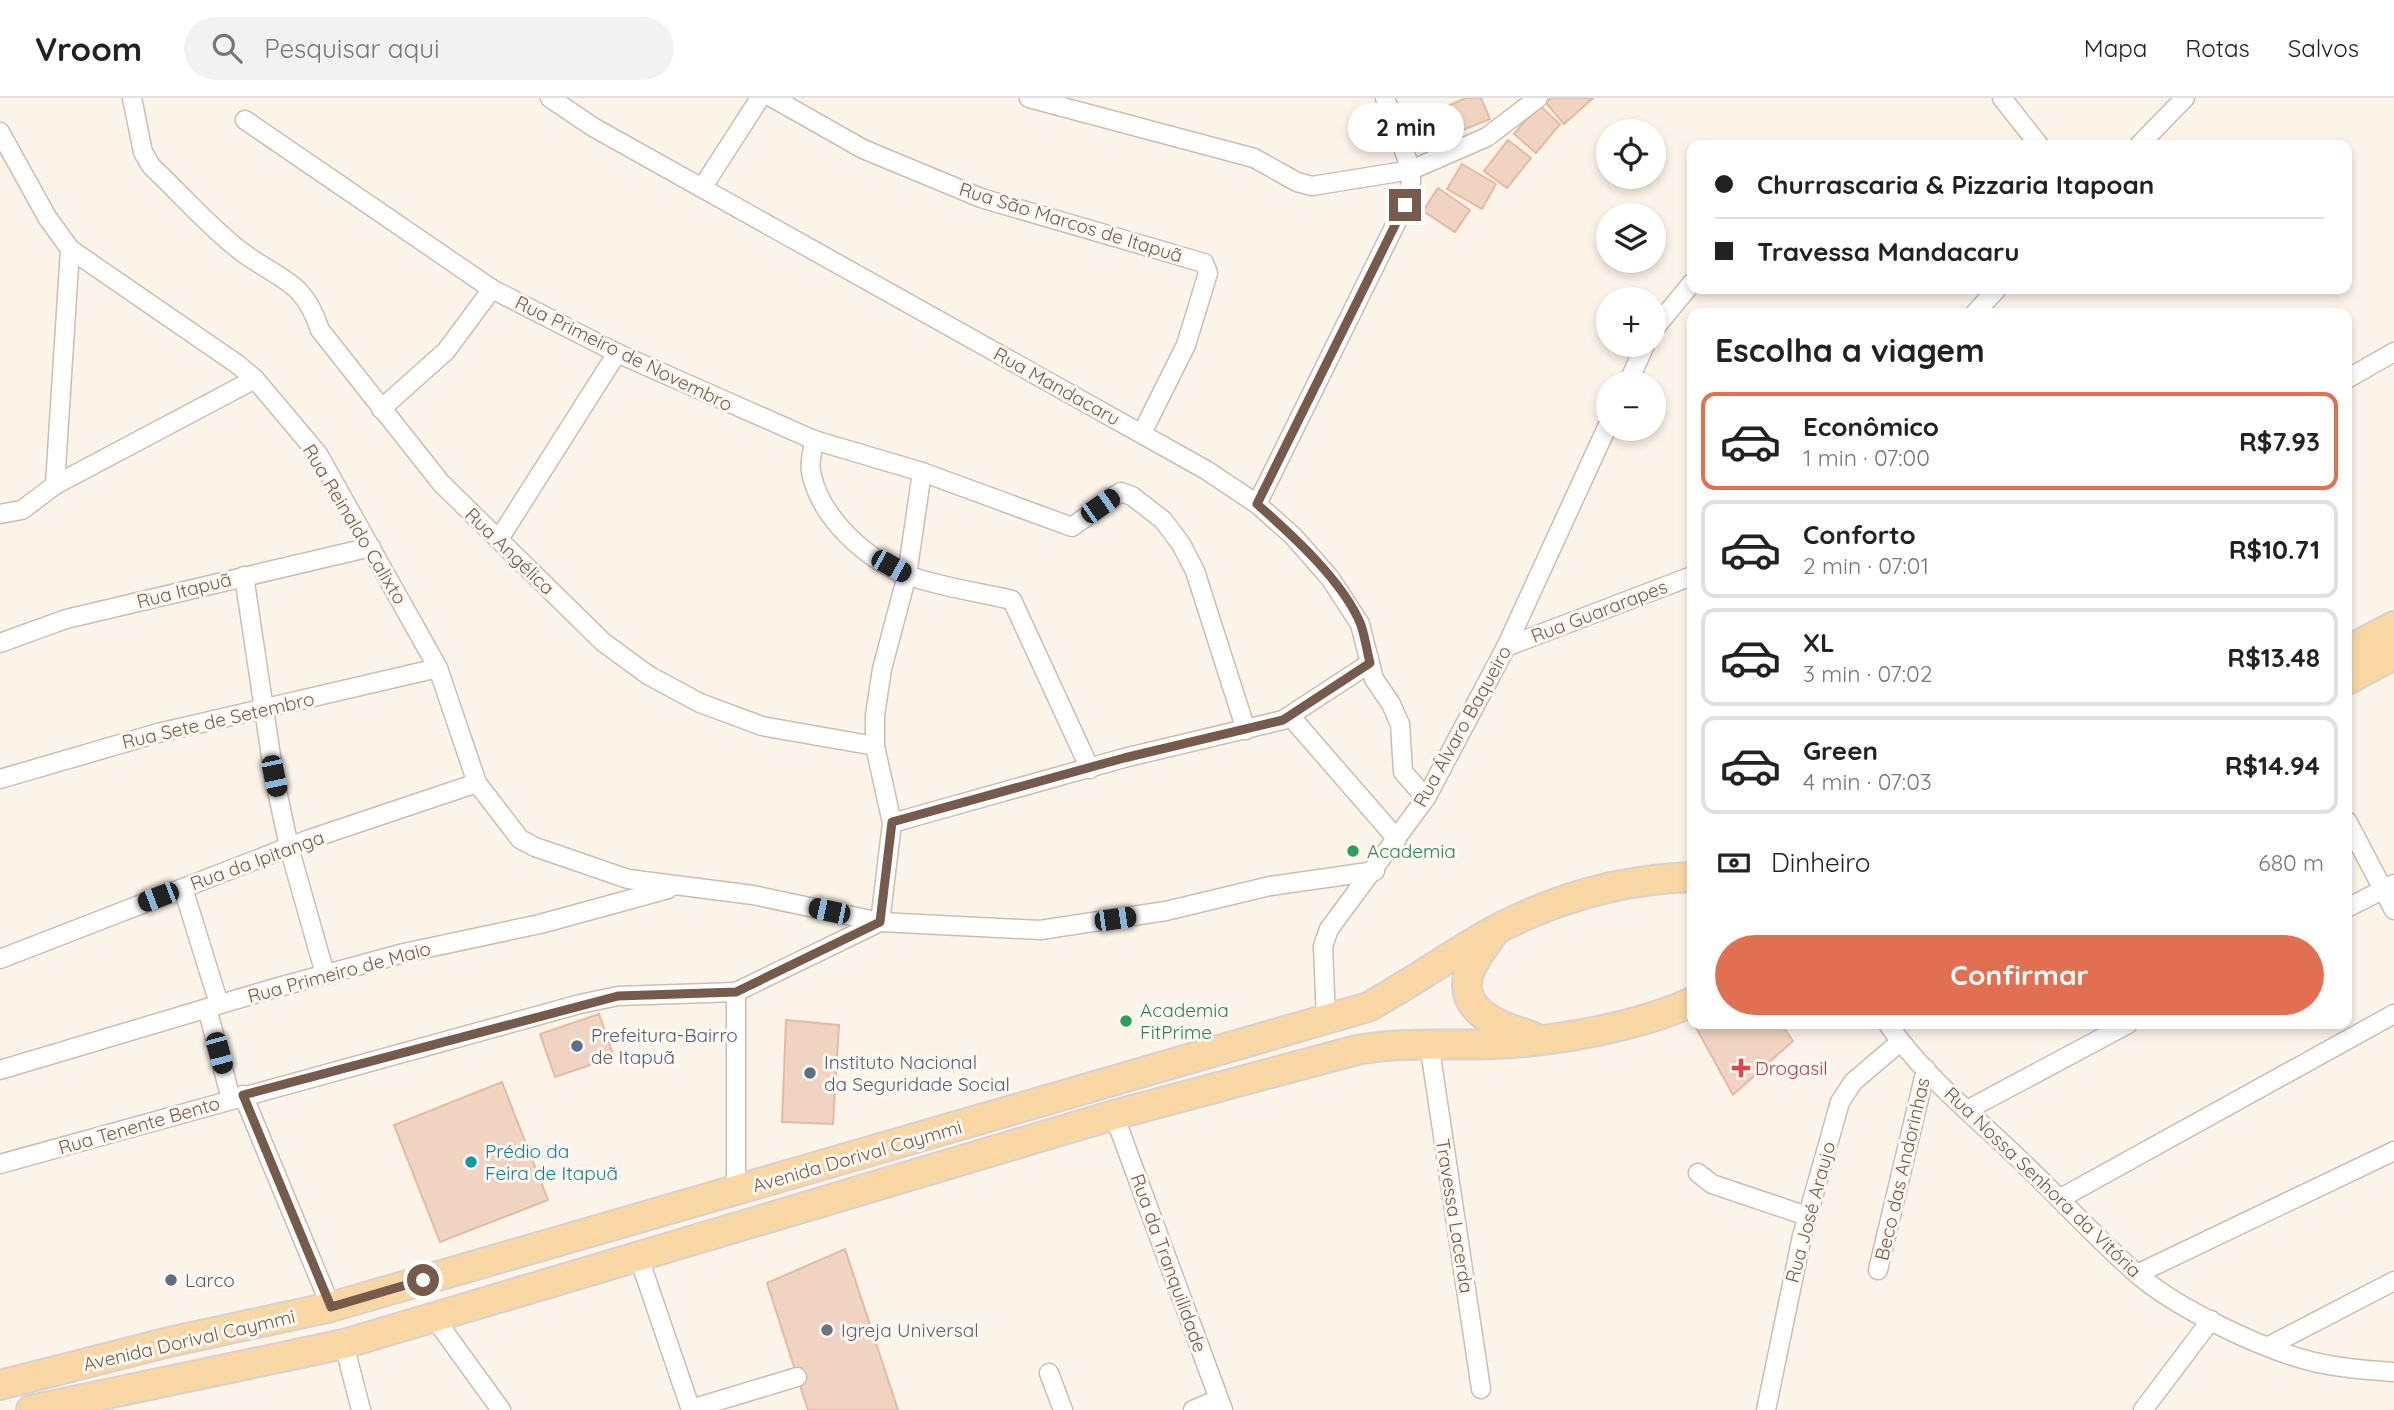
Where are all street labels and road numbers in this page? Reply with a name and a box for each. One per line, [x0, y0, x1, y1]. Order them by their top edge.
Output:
street label: Rua São Marcos de Itapuã [956, 177, 1186, 267]
street label: Rua Primeiro de Novembro [511, 290, 737, 416]
street label: Rua Mandacaru [990, 341, 1124, 431]
street label: Rua Reinaldo Calixto [298, 440, 412, 608]
street label: Rua Angélica [460, 502, 560, 600]
street label: Rua Itapuã [134, 567, 234, 613]
street label: Rua Guararapes [1528, 574, 1671, 648]
street label: Rua Álvaro Baqueiro [1408, 641, 1516, 811]
street label: Rua Sete de Setembro [119, 686, 317, 754]
street label: Rua da Ipitanga [187, 825, 327, 895]
street label: Rua Primeiro de Maio [245, 936, 433, 1008]
street label: Beco das Andorinhas [1869, 1075, 1935, 1263]
street label: Rua Nossa Senhora da Vitória [1940, 1082, 2146, 1282]
street label: Rua Tenente Bento [56, 1090, 222, 1160]
street label: Avenida Dorival Caymmi [749, 1115, 965, 1197]
street label: Travessa Lacerda [1431, 1137, 1479, 1295]
street label: Rua José Araujo [1780, 1139, 1840, 1285]
street label: Rua da Tranquilidade [1126, 1170, 1212, 1356]
street label: Avenida Dorival Caymmi [81, 1304, 297, 1376]

